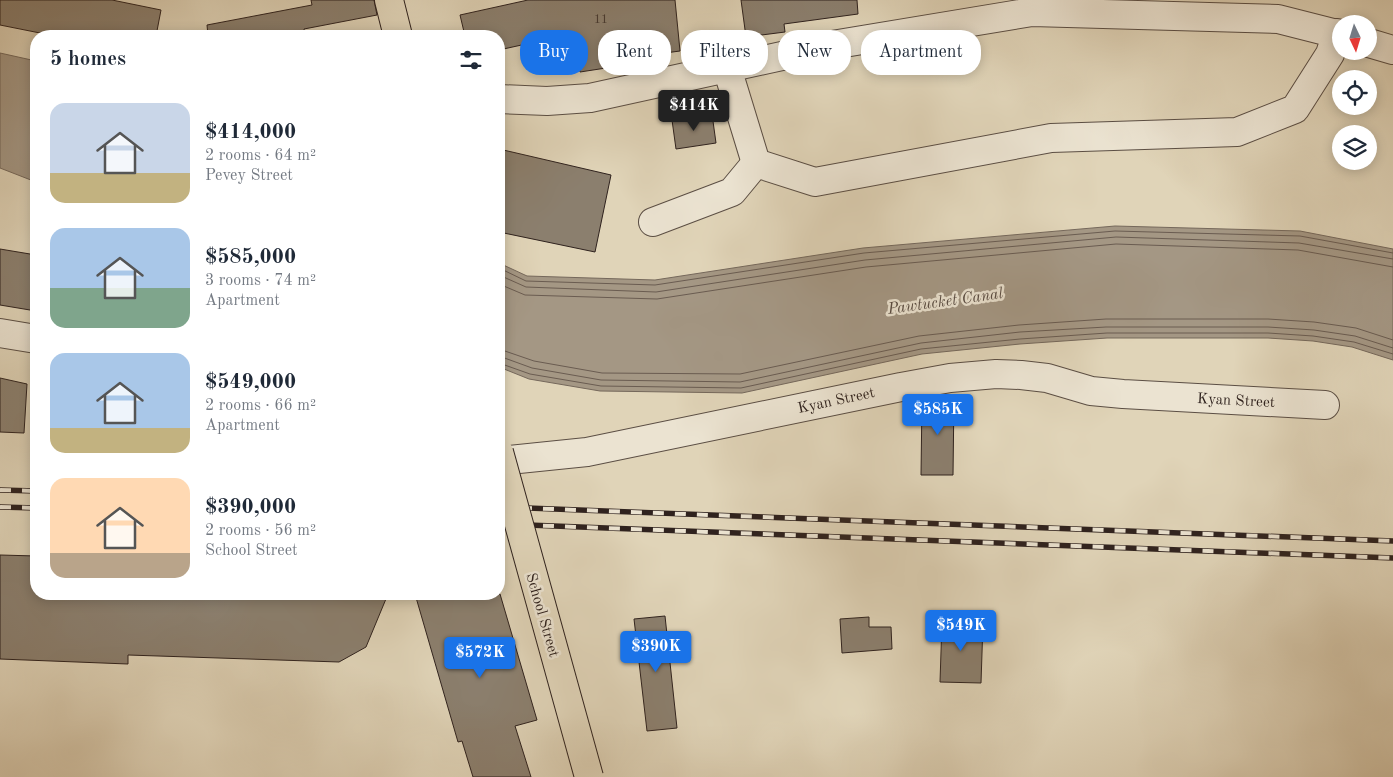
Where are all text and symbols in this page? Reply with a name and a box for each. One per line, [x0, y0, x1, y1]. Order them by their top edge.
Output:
house number: 11 [594, 14, 608, 26]
north arrow [1332, 15, 1378, 60]
map controls [1332, 15, 1377, 170]
chip: Buy [520, 30, 588, 75]
chip: Rent [598, 30, 671, 75]
chip: Filters [681, 30, 768, 75]
chip: New [778, 30, 851, 75]
chip: Apartment [861, 30, 981, 75]
icon: filters [457, 46, 485, 74]
text: 5 homes [50, 49, 126, 70]
button: locate [1332, 70, 1377, 115]
pin: $414K [659, 90, 729, 132]
text: $414K [669, 98, 719, 114]
text: $414,000 [205, 122, 296, 143]
icon: home [90, 123, 150, 183]
button: layers [1332, 125, 1377, 170]
text: 2 rooms · 64 m² [205, 148, 316, 164]
text: Pevey Street [205, 168, 293, 184]
text: $585,000 [205, 247, 296, 268]
icon: home [90, 248, 150, 308]
text: 3 rooms · 74 m² [205, 273, 316, 289]
water label: Pawtucket Canal [885, 286, 1004, 318]
text: Apartment [205, 293, 280, 309]
text: $549,000 [205, 372, 296, 393]
icon: home [90, 373, 150, 433]
street label: Kyan Street [796, 386, 876, 417]
street label: Kyan Street [1196, 392, 1275, 411]
pin: $585K [903, 394, 973, 436]
text: 2 rooms · 66 m² [205, 398, 316, 414]
text: $585K [913, 402, 963, 418]
text: Apartment [205, 418, 280, 434]
text: $390,000 [205, 497, 296, 518]
icon: home [90, 498, 150, 558]
text: 2 rooms · 56 m² [205, 523, 316, 539]
text: School Street [205, 543, 298, 559]
street label: School Street [522, 572, 561, 659]
pin: $549K [926, 610, 996, 652]
text: $549K [936, 618, 986, 634]
pin: $390K [621, 630, 691, 673]
pin: $572K [445, 636, 515, 679]
text: $390K [631, 639, 681, 655]
text: $572K [455, 645, 505, 661]

